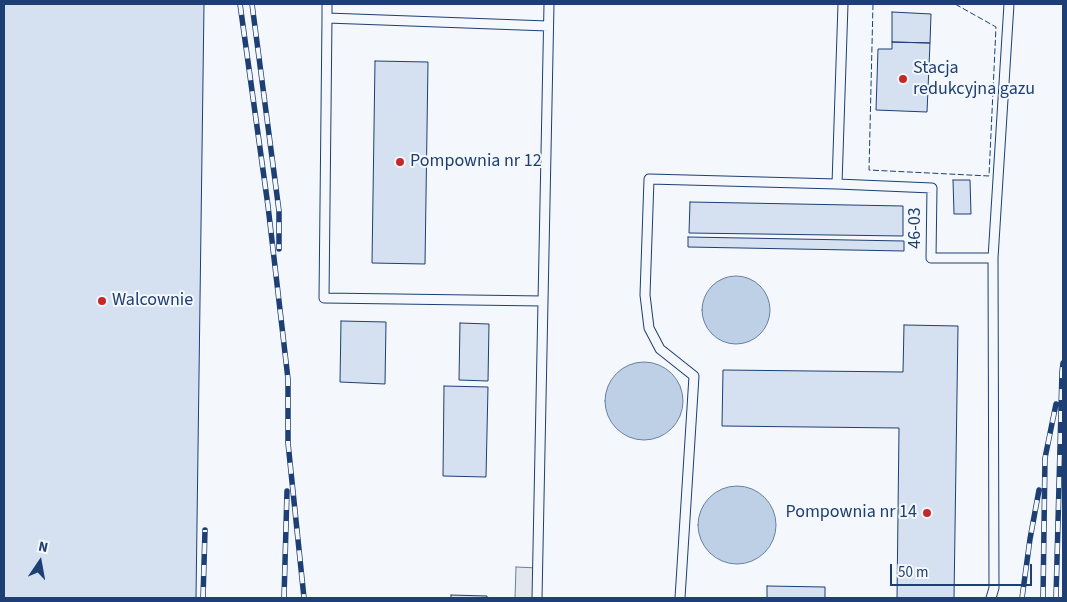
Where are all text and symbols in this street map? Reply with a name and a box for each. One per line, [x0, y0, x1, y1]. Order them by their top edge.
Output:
place label: Stacja redukcyjna gazu [913, 58, 1035, 100]
marker: Stacja redukcyjna gazu [897, 73, 909, 85]
place label: Pompownia nr 12 [410, 151, 542, 173]
marker: Pompownia nr 12 [394, 156, 406, 168]
street label: 46-03 [905, 207, 927, 249]
place label: Walcownie [112, 290, 193, 312]
marker: Walcownie [96, 295, 108, 307]
place label: Pompownia nr 14 [785, 502, 917, 524]
marker: Pompownia nr 14 [921, 507, 933, 519]
north arrow [15, 537, 65, 587]
text: N [36, 537, 50, 558]
scale bar [892, 554, 1034, 586]
text: 50 m [898, 562, 928, 583]

